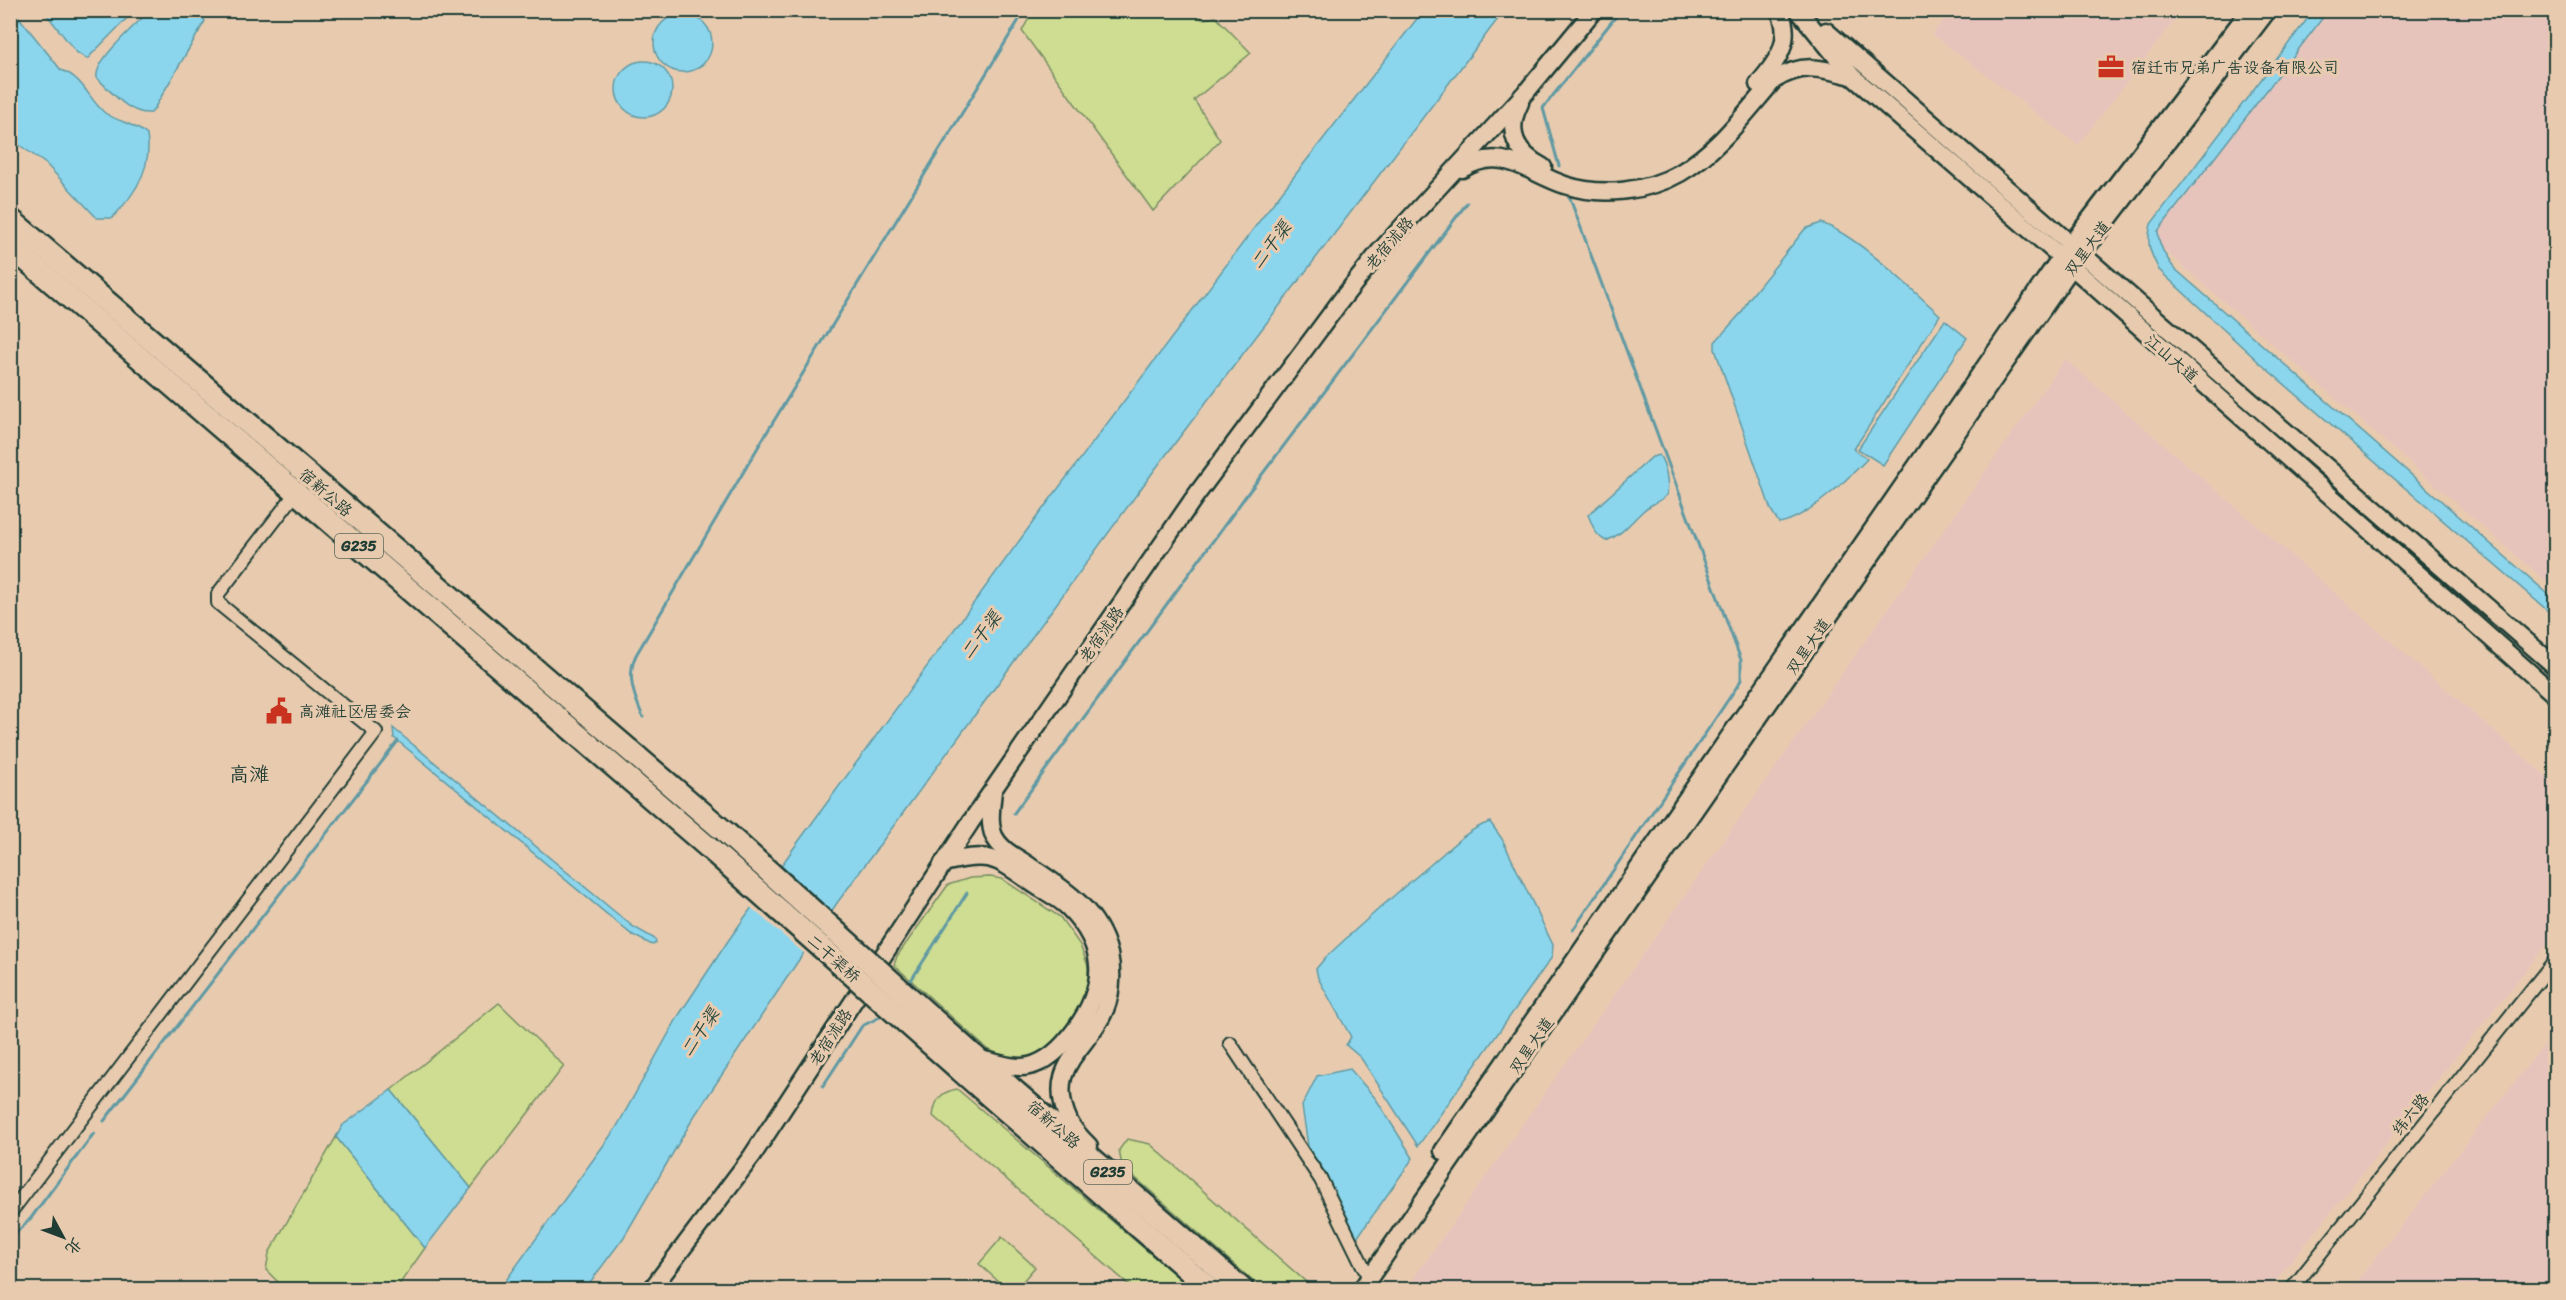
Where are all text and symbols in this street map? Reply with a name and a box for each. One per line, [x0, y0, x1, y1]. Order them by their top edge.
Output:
office icon: 宿迁市兄弟广告设备有限公司 [2096, 52, 2126, 82]
place label: 宿迁市兄弟广告设备有限公司 [2131, 53, 2339, 82]
street label: 老宿沭路 [1357, 210, 1421, 277]
water label: 二干渠 [1242, 212, 1301, 276]
street label: 双星大道 [2057, 214, 2118, 283]
street label: 江山大道 [2138, 326, 2205, 390]
street label: 宿新公路 [292, 460, 359, 524]
road number: G235 [335, 534, 383, 558]
street label: 老宿沭路 [1071, 600, 1132, 669]
water label: 二干渠 [952, 602, 1011, 666]
street label: 双星大道 [1778, 612, 1839, 681]
public building icon: 高滩社区居委会 [264, 696, 294, 726]
place label: 高滩社区居委会 [299, 697, 411, 726]
district label: 高滩 [229, 757, 269, 792]
street label: 二干渠桥 [800, 926, 867, 990]
water label: 二干渠 [672, 999, 729, 1063]
street label: 老宿沭路 [801, 1003, 860, 1072]
street label: 双星大道 [1501, 1011, 1562, 1080]
street label: 纬六路 [2384, 1087, 2437, 1142]
street label: 宿新公路 [1020, 1092, 1087, 1156]
road number: G235 [1084, 1160, 1132, 1184]
north arrow [33, 1207, 93, 1267]
text: 北 [58, 1231, 90, 1262]

